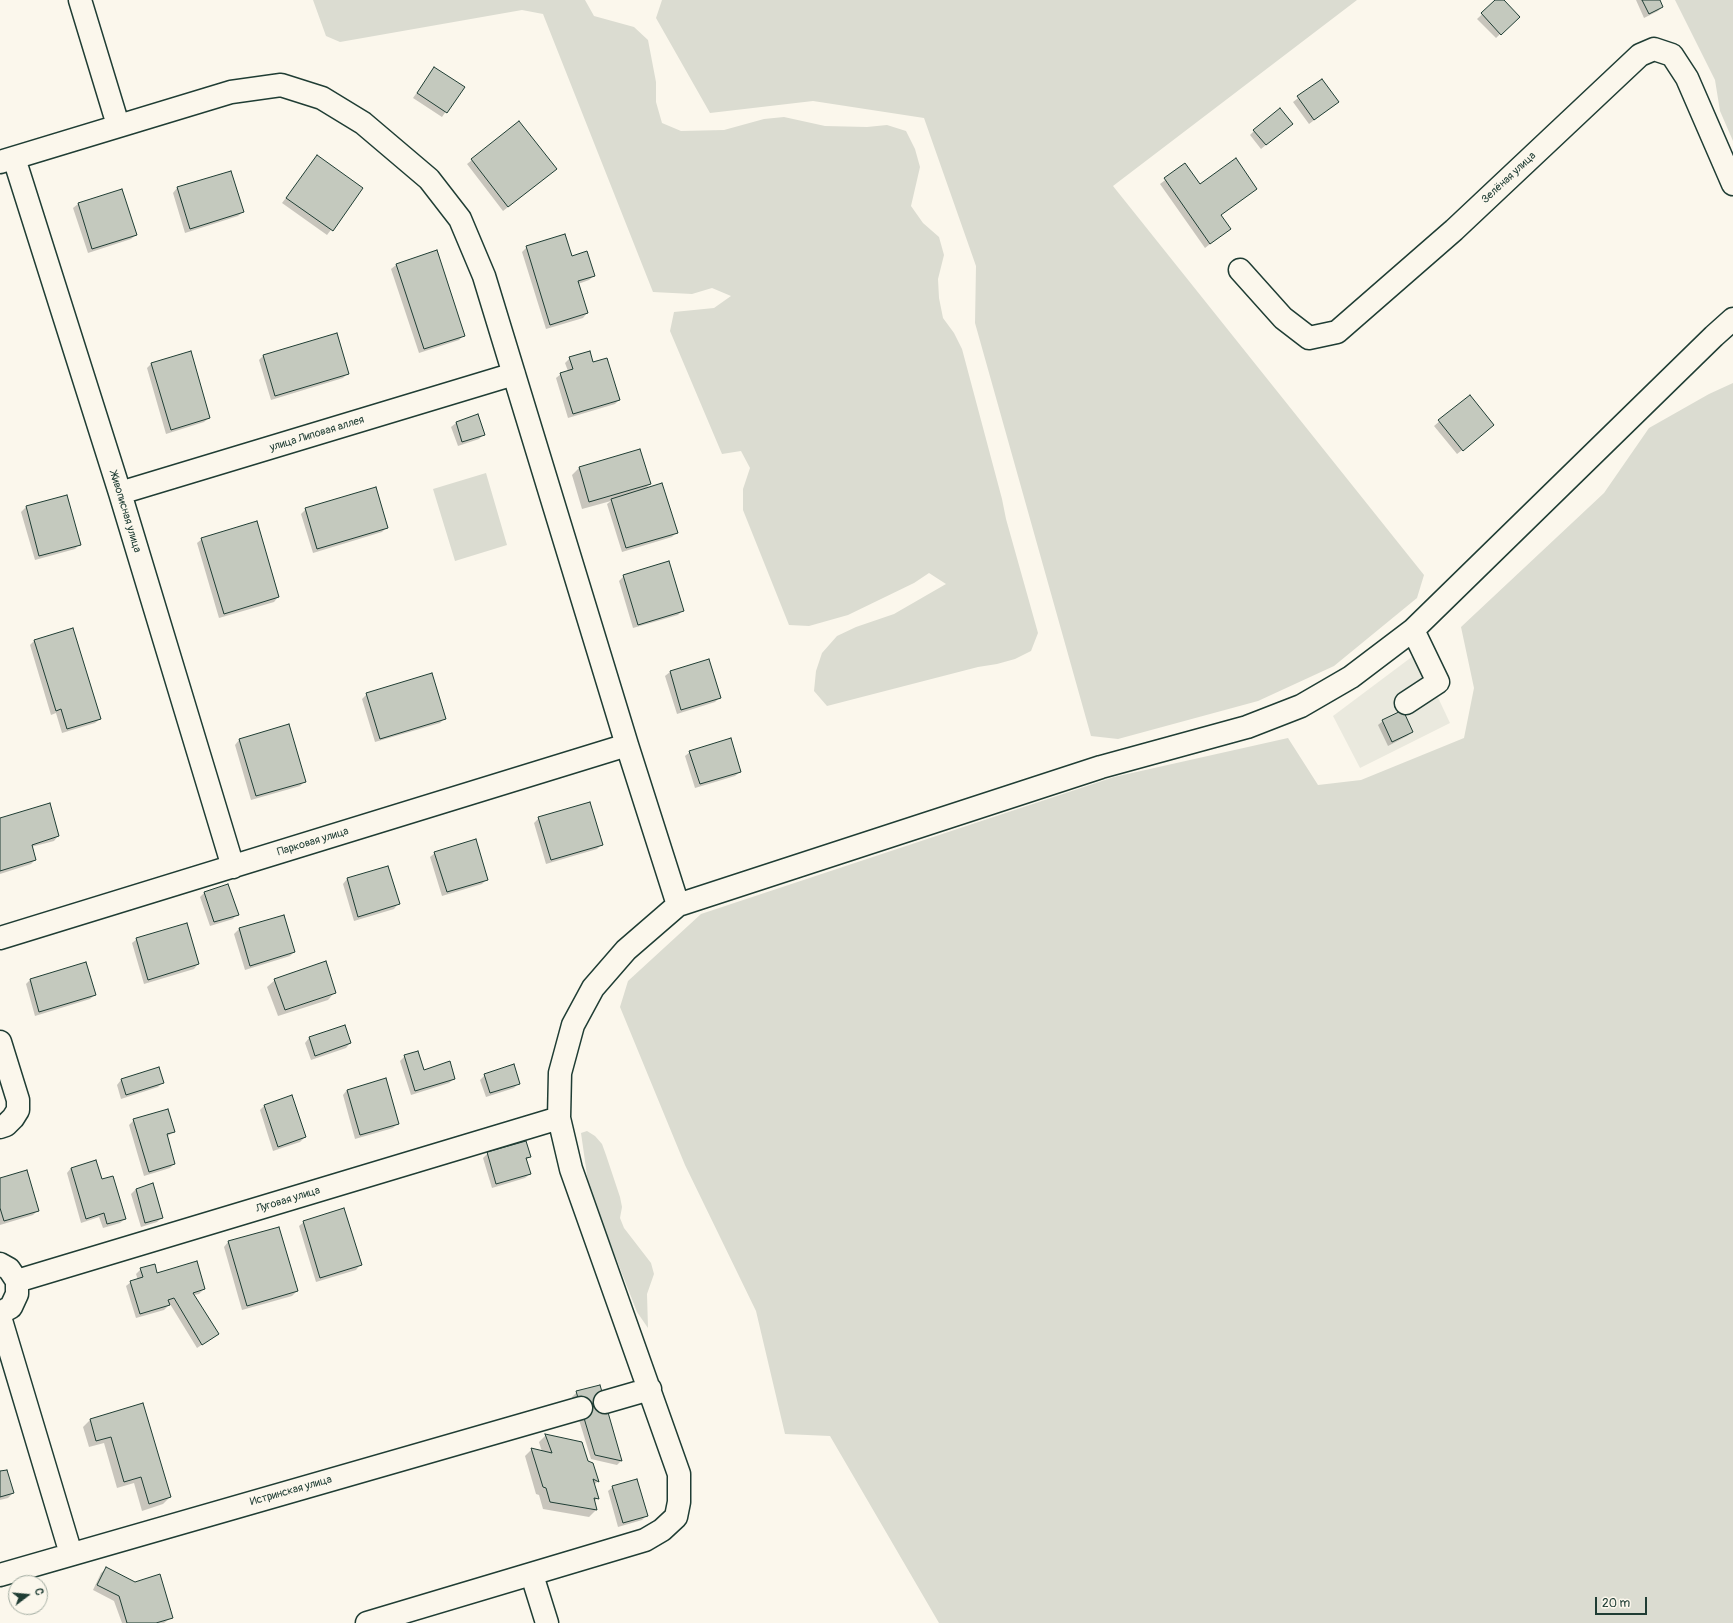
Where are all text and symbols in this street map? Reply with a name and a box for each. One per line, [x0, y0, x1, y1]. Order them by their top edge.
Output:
street label: Зелёная улица [1479, 150, 1539, 206]
street label: улица Липовая аллея [268, 413, 366, 455]
street label: Живописная улица [106, 470, 144, 554]
street label: Парковая улица [276, 825, 350, 859]
street label: Луговая улица [254, 1184, 322, 1216]
street label: Истринская улица [249, 1473, 333, 1509]
north arrow [8, 1575, 48, 1615]
text: С [32, 1587, 46, 1597]
scale bar [1597, 1589, 1649, 1615]
text: 20 m [1602, 1596, 1630, 1611]

